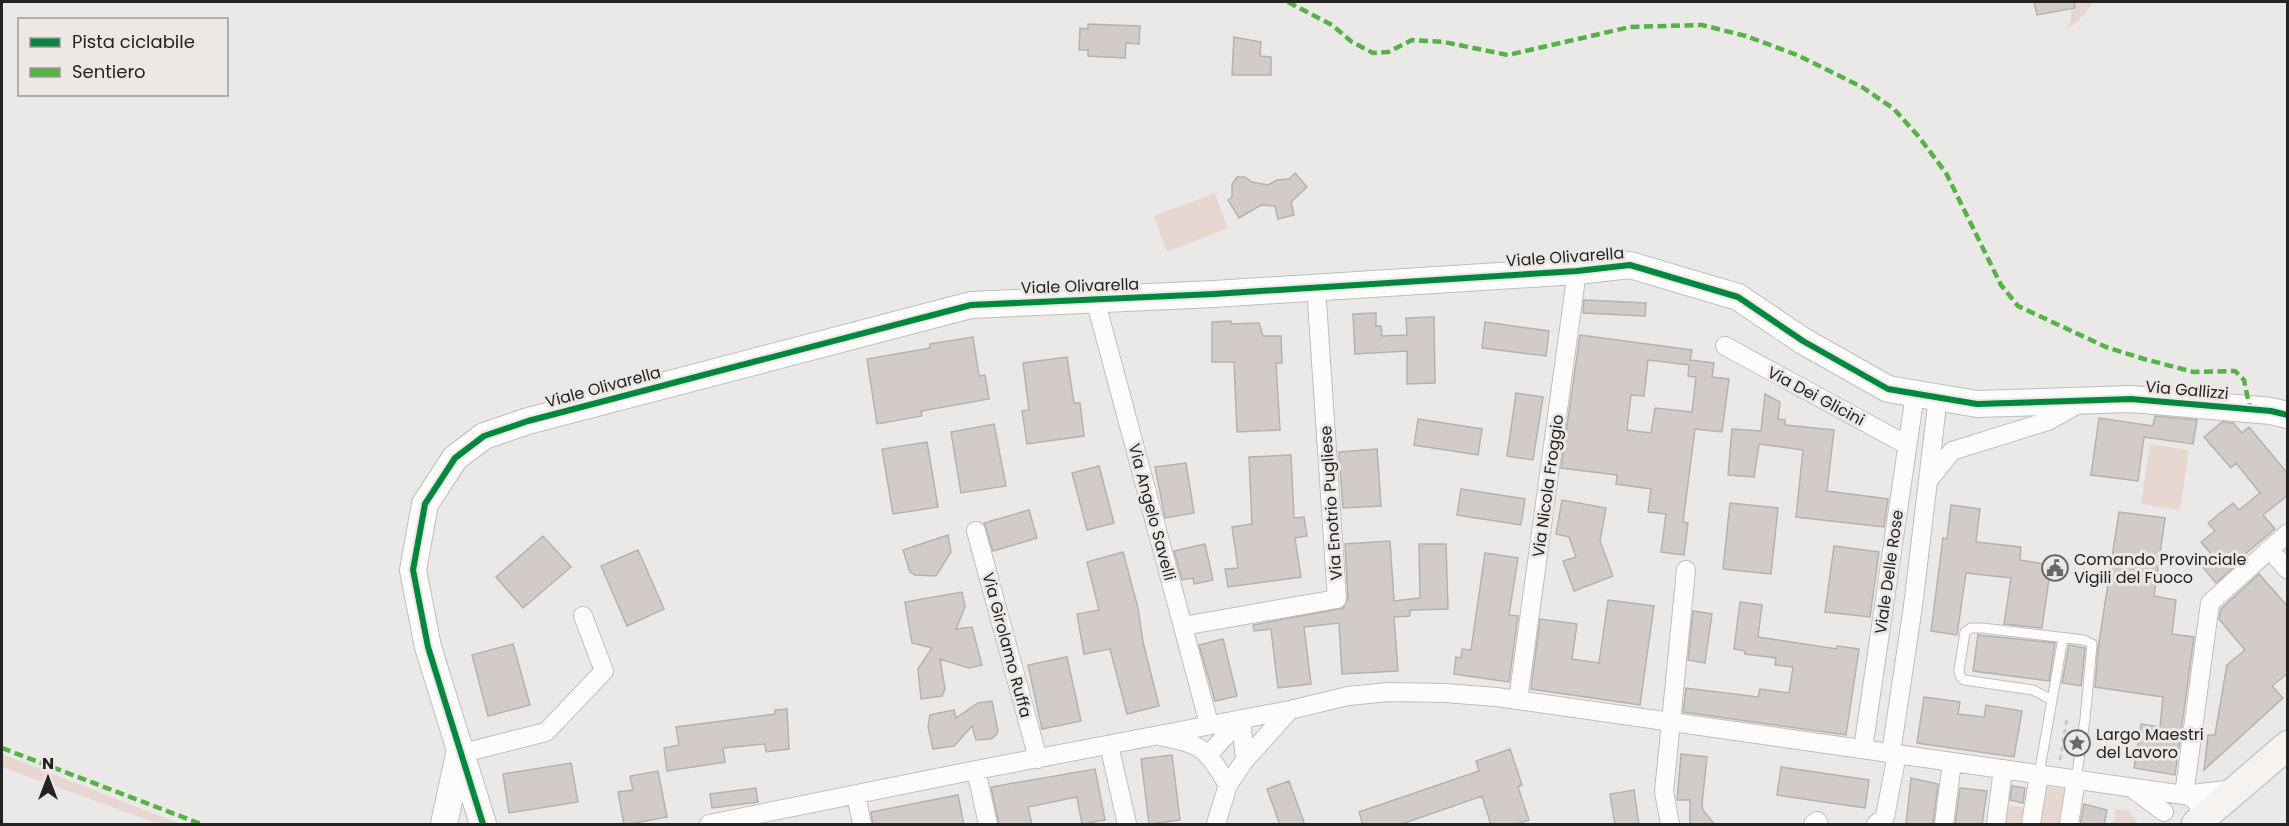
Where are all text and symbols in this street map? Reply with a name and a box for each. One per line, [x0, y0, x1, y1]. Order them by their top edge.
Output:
legend [18, 18, 228, 96]
text: Pista ciclabile [72, 29, 195, 54]
text: Sentiero [72, 59, 146, 84]
street label: Viale Olivarella [1505, 241, 1625, 273]
street label: Viale Olivarella [1020, 272, 1140, 300]
street label: Viale Olivarella [543, 361, 663, 413]
street label: Via Dei Glicini [1763, 361, 1869, 431]
street label: Via Gallizzi [2144, 375, 2230, 405]
street label: Via Nicola Froggio [1527, 413, 1569, 559]
street label: Via Enotrio Pugliese [1314, 425, 1348, 581]
street label: Via Angelo Savelli [1123, 441, 1181, 583]
street label: Viale Delle Rose [1869, 508, 1909, 636]
place label: Comando Provinciale Vigili del Fuoco [2074, 548, 2246, 589]
public building icon: Comando Provinciale Vigili del Fuoco [2040, 553, 2070, 583]
street label: Via Girolamo Ruffa [977, 570, 1037, 720]
place label: Largo Maestri del Lavoro [2096, 723, 2204, 764]
place icon: Largo Maestri del Lavoro [2062, 728, 2092, 758]
north arrow [18, 748, 78, 808]
text: N [42, 752, 54, 775]

